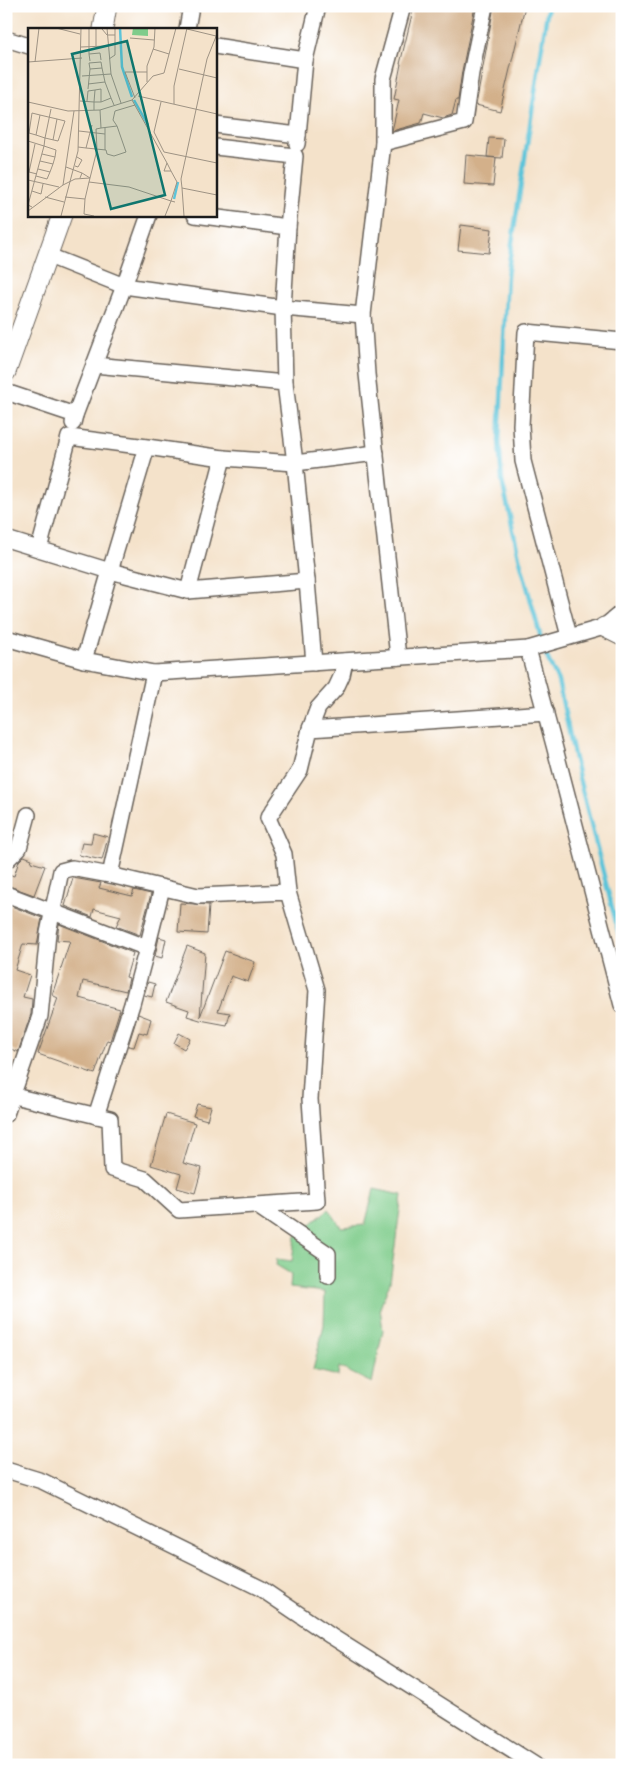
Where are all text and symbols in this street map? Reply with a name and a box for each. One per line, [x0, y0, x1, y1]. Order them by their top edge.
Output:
inset map [28, 28, 216, 216]

